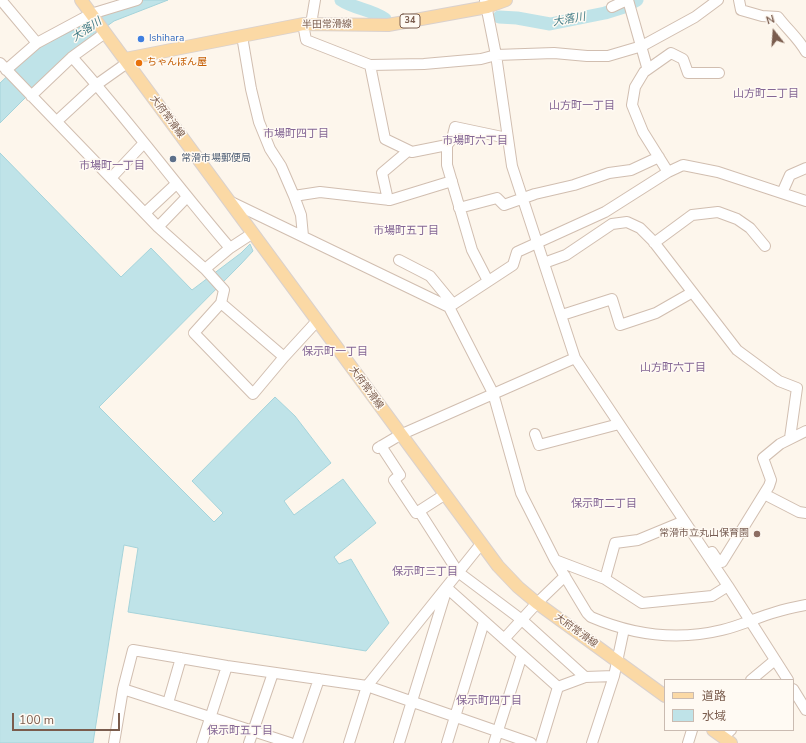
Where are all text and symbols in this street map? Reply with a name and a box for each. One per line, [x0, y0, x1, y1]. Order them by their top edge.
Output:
water label: 大落川 [552, 11, 586, 29]
north arrow [754, 12, 794, 52]
text: N [764, 12, 776, 28]
road number: 34 [400, 14, 420, 28]
water label: 大落川 [70, 15, 104, 45]
street label: 半田常滑線 [302, 19, 352, 31]
place label: Ishihara [149, 33, 184, 45]
marker: Ishihara [136, 34, 146, 44]
place label: ちゃんぽん屋 [147, 57, 207, 69]
marker: ちゃんぽん屋 [134, 58, 144, 68]
district label: 山方町二丁目 [733, 87, 799, 101]
street label: 大府常滑線 [147, 93, 187, 141]
district label: 山方町一丁目 [549, 99, 615, 113]
district label: 市場町四丁目 [263, 127, 329, 141]
district label: 市場町六丁目 [442, 134, 508, 148]
place label: 常滑市場郵便局 [181, 153, 251, 165]
marker: 常滑市場郵便局 [168, 154, 178, 164]
district label: 市場町一丁目 [79, 159, 145, 173]
district label: 市場町五丁目 [373, 224, 439, 238]
district label: 保示町一丁目 [302, 345, 368, 359]
district label: 山方町六丁目 [640, 361, 706, 375]
street label: 大府常滑線 [346, 364, 386, 412]
district label: 保示町二丁目 [571, 497, 637, 511]
place label: 常滑市立丸山保育園 [659, 528, 749, 540]
marker: 常滑市立丸山保育園 [752, 529, 762, 539]
district label: 保示町三丁目 [392, 565, 458, 579]
street label: 大府常滑線 [552, 611, 600, 651]
legend [664, 679, 794, 731]
text: 道路 [702, 688, 726, 704]
district label: 保示町四丁目 [456, 694, 522, 708]
scale bar [14, 705, 122, 731]
text: 水域 [702, 708, 726, 724]
text: 100 m [19, 712, 54, 728]
district label: 保示町五丁目 [207, 724, 273, 738]

